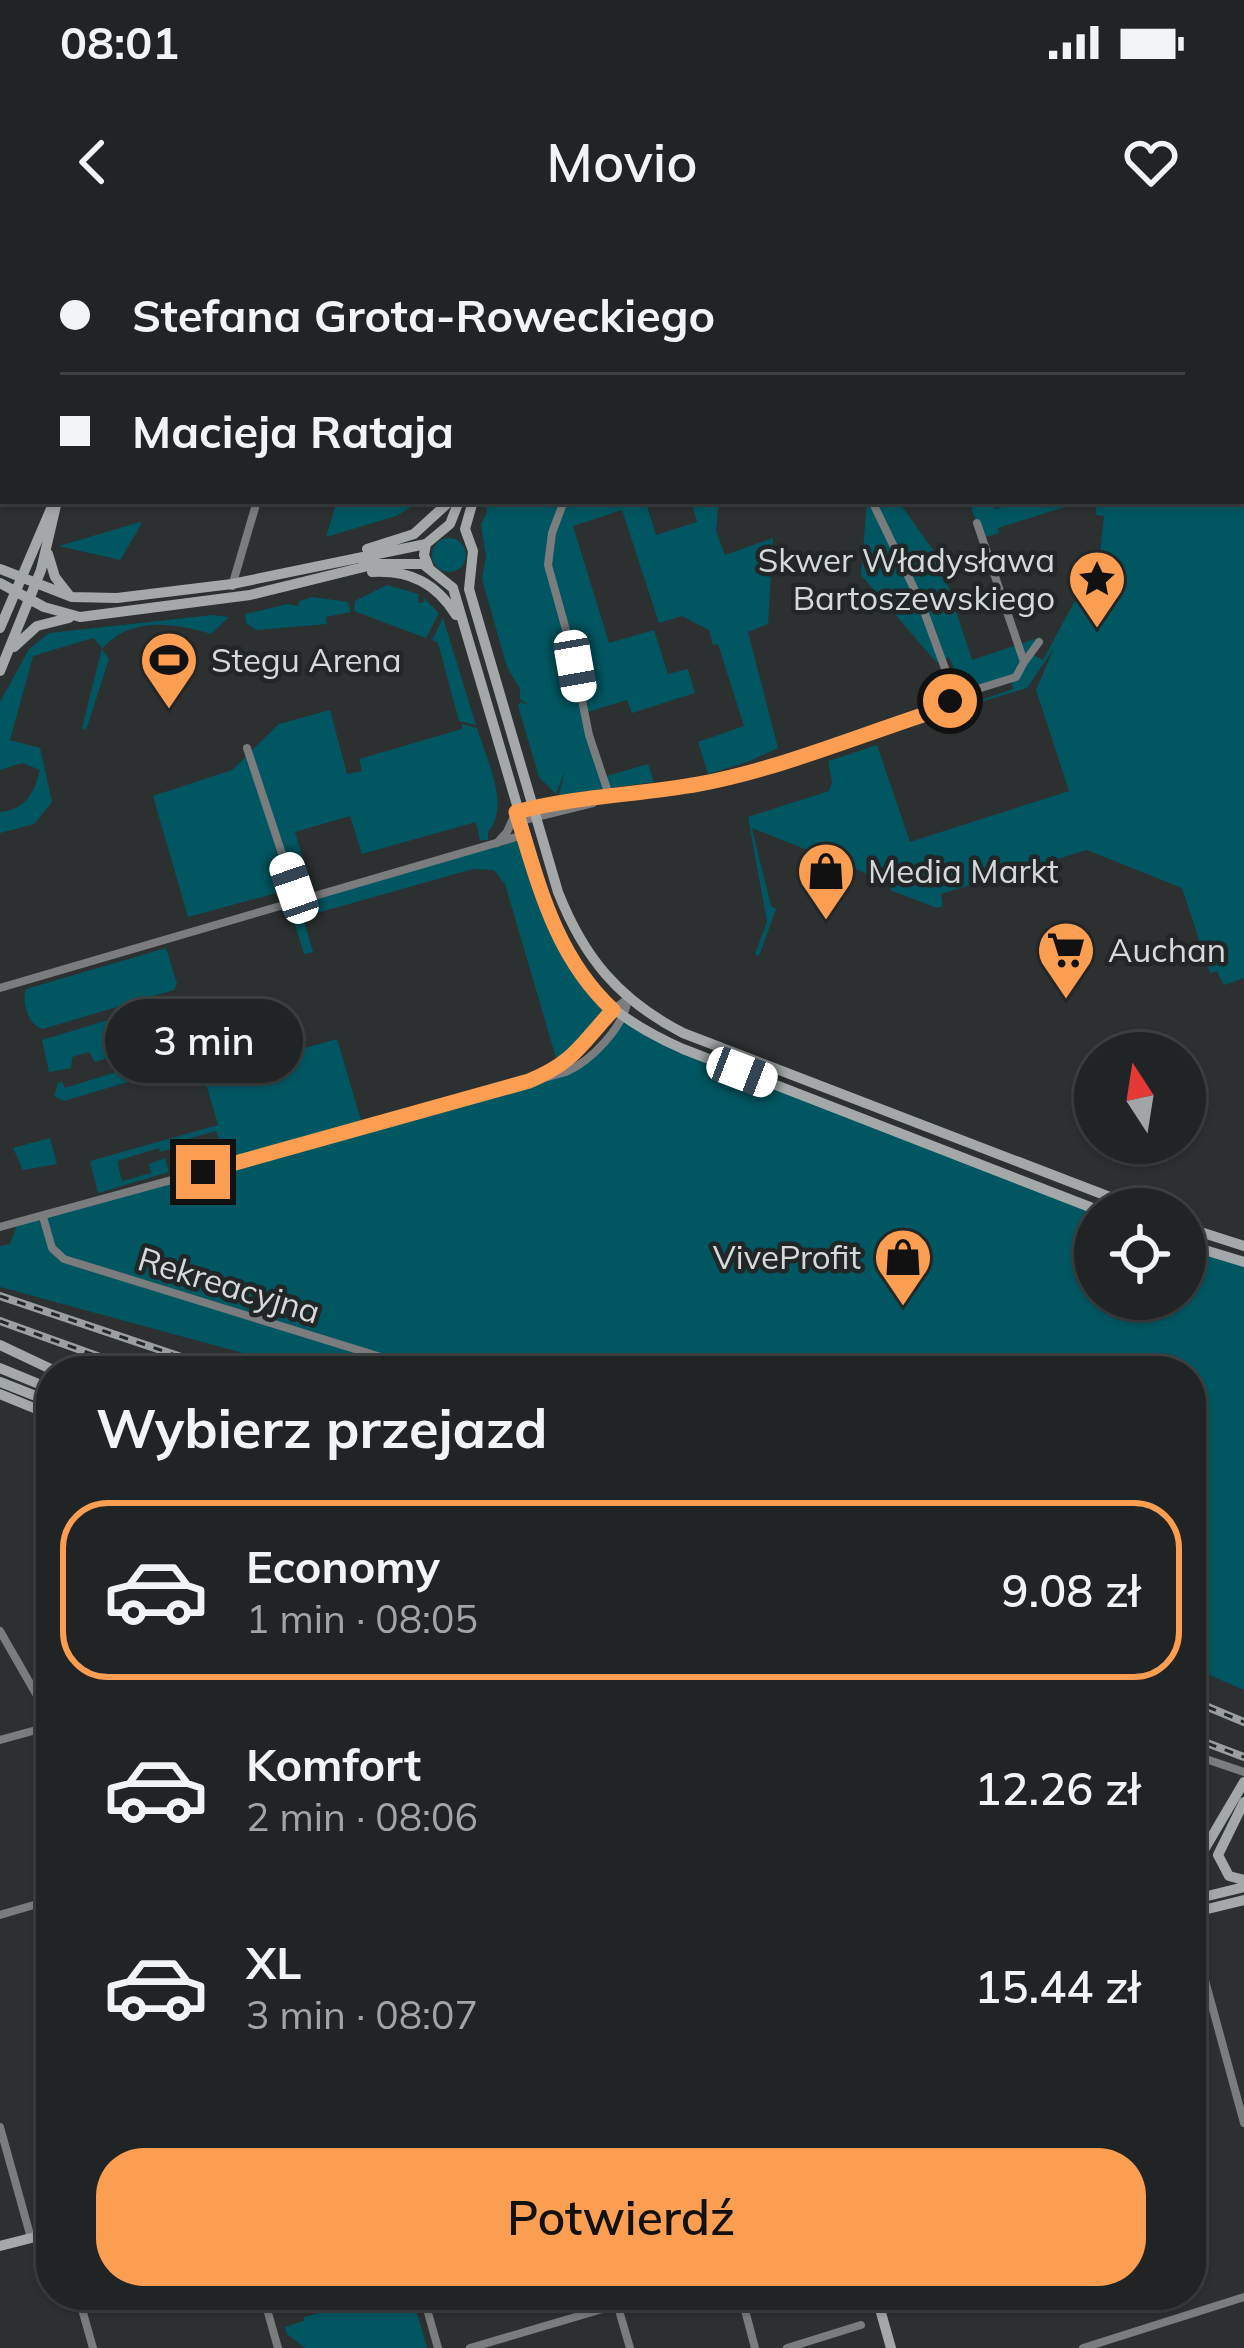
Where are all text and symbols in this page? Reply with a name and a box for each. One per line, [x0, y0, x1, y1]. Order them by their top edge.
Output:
text: 08:01 [60, 14, 179, 70]
text: Movio [546, 128, 698, 196]
icon: back [60, 129, 126, 195]
icon: heart [1118, 129, 1184, 195]
text: Stefana Grota-Roweckiego [132, 287, 715, 343]
text: Macieja Rataja [132, 403, 454, 459]
place label: Skwer Władysława Bartoszewskiego [758, 539, 1055, 618]
place icon: Skwer Władysława Bartoszewskiego [1066, 548, 1128, 630]
car [551, 627, 599, 705]
sports icon: Stegu Arena [138, 629, 200, 711]
place label: Stegu Arena [211, 639, 402, 680]
route start [923, 674, 977, 728]
shop icon: Media Markt [795, 840, 857, 922]
car [265, 848, 323, 928]
place label: Media Markt [868, 850, 1059, 891]
supermarket icon: Auchan [1035, 919, 1097, 1001]
place label: Auchan [1108, 929, 1226, 970]
callout: 3 min [104, 998, 302, 1082]
text: 3 min [153, 1016, 255, 1065]
north arrow [1074, 1032, 1206, 1164]
map controls [1074, 1032, 1206, 1320]
car [702, 1042, 782, 1102]
route end [176, 1145, 230, 1199]
button: locate [1074, 1188, 1206, 1320]
shop icon: ViveProfit [872, 1226, 934, 1308]
place label: ViveProfit [713, 1236, 861, 1277]
street label: Rekreacyjna [133, 1237, 325, 1332]
text: Wybierz przejazd [96, 1394, 547, 1462]
icon: car [102, 1536, 210, 1644]
text: Economy [246, 1538, 440, 1594]
text: 9.08 zł [1002, 1562, 1140, 1618]
text: 1 min · 08:05 [246, 1594, 478, 1643]
icon: car [102, 1734, 210, 1842]
text: Komfort [246, 1736, 421, 1792]
text: 12.26 zł [975, 1760, 1140, 1816]
text: 2 min · 08:06 [246, 1792, 478, 1841]
icon: car [102, 1932, 210, 2040]
text: XL [246, 1934, 301, 1990]
text: 15.44 zł [975, 1958, 1140, 2014]
text: 3 min · 08:07 [246, 1990, 478, 2039]
button: Potwierdź [96, 2148, 1146, 2286]

